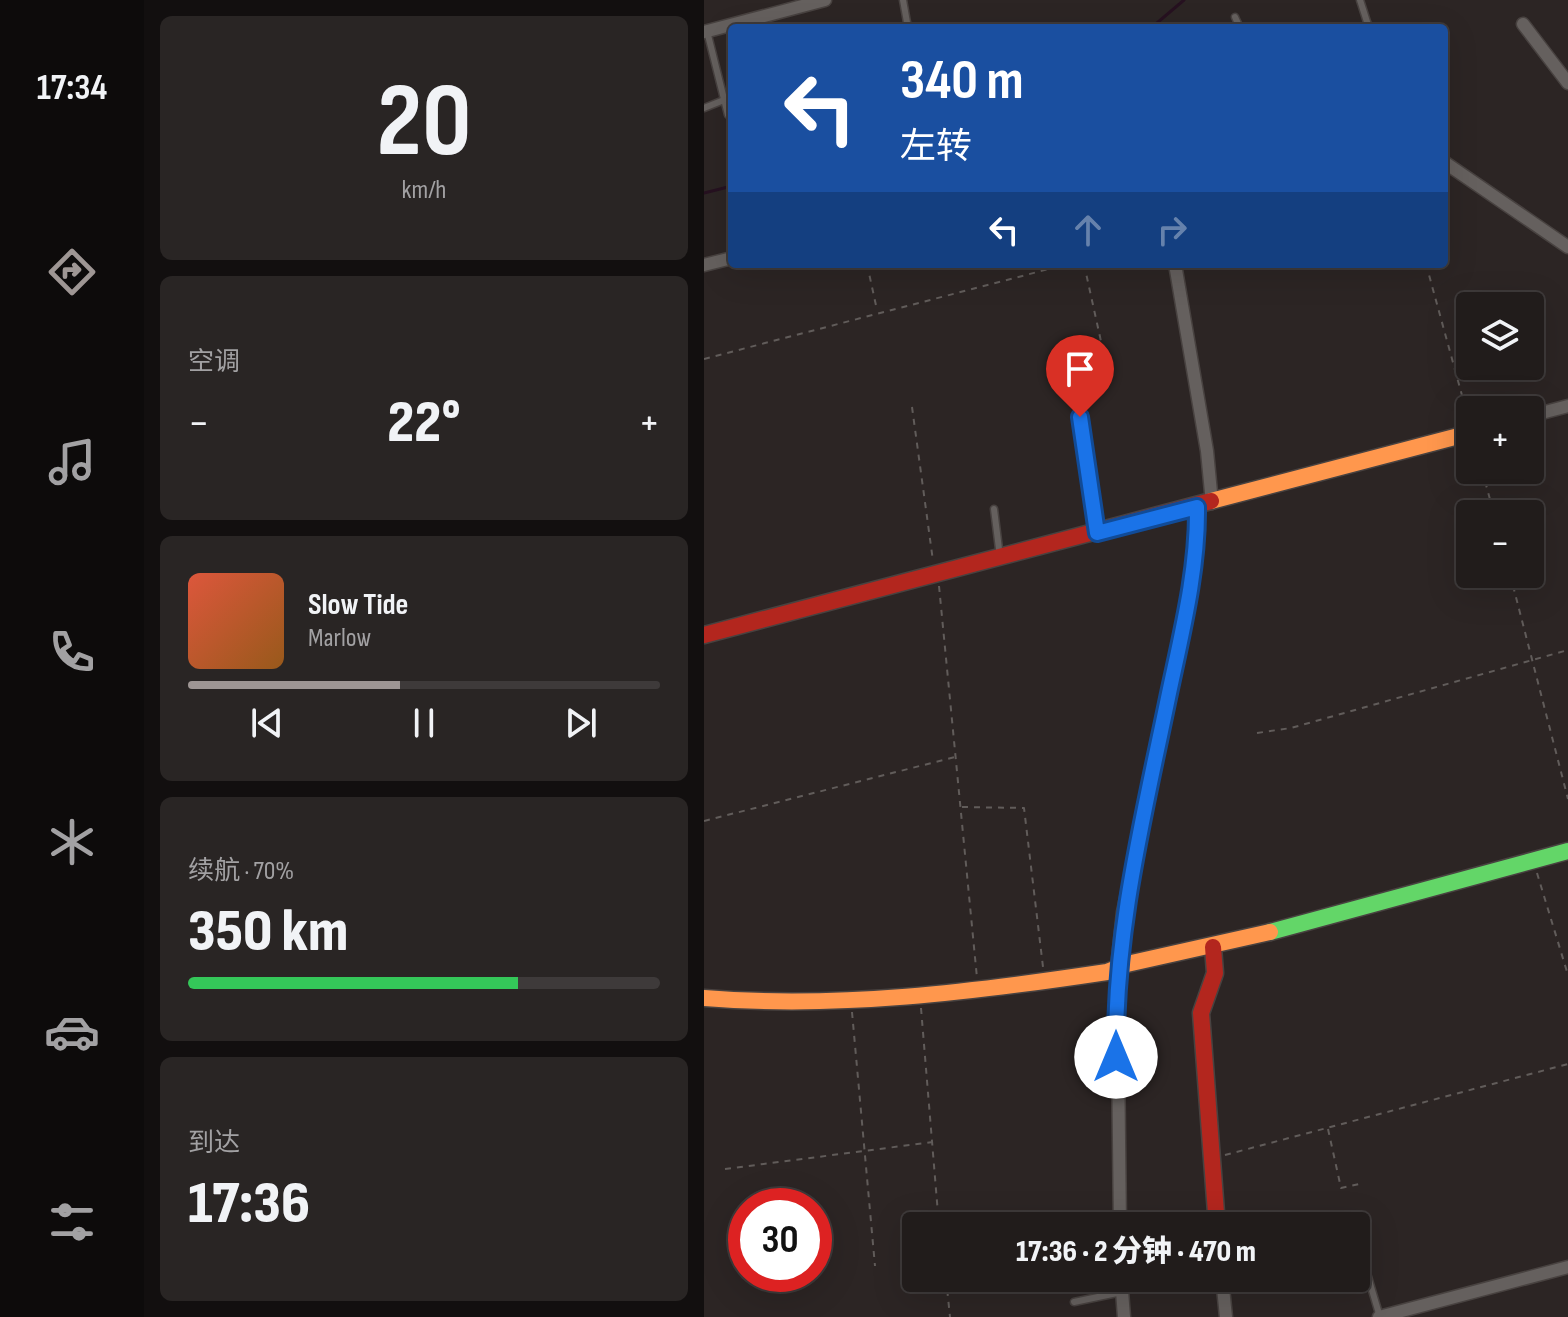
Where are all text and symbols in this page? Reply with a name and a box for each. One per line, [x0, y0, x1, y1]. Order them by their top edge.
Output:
text: 340 m [900, 48, 1024, 115]
icon: left [768, 56, 872, 160]
text: 20 [376, 60, 472, 185]
text: 17:34 [37, 67, 107, 110]
text: 左转 [900, 126, 972, 169]
text: km/h [402, 175, 446, 206]
icon: left [982, 208, 1026, 252]
icon: ahead [1066, 208, 1110, 252]
icon: right [1150, 208, 1194, 252]
icon: directions [44, 244, 100, 300]
map controls [1456, 292, 1544, 588]
button: layers [1456, 292, 1544, 380]
pin [1046, 335, 1114, 417]
text: 空调 [188, 347, 240, 378]
icon: arrive [1058, 347, 1102, 391]
text: 22° [387, 387, 461, 459]
button: + [1456, 396, 1544, 484]
text: − [188, 397, 210, 450]
text: + [638, 397, 660, 450]
icon: music [44, 434, 100, 490]
button: − [1456, 500, 1544, 588]
text: Slow Tide [308, 587, 408, 623]
text: Marlow [308, 623, 371, 654]
icon: phone [44, 624, 100, 680]
icon: previous [245, 701, 289, 745]
icon: pause [402, 701, 446, 745]
icon: next [559, 701, 603, 745]
icon: climate [44, 814, 100, 870]
text: 续航 · 70% [188, 856, 294, 887]
text: 350 km [188, 896, 348, 968]
icon: car [44, 1004, 100, 1060]
position arrow [1074, 1015, 1158, 1099]
text: 到达 [188, 1128, 240, 1159]
text: 17:36 [188, 1168, 310, 1240]
speed limit sign: 30 [728, 1188, 832, 1292]
icon: filters [44, 1194, 100, 1250]
text: 17:36 · 2 分钟 · 470 m [1016, 1234, 1256, 1270]

